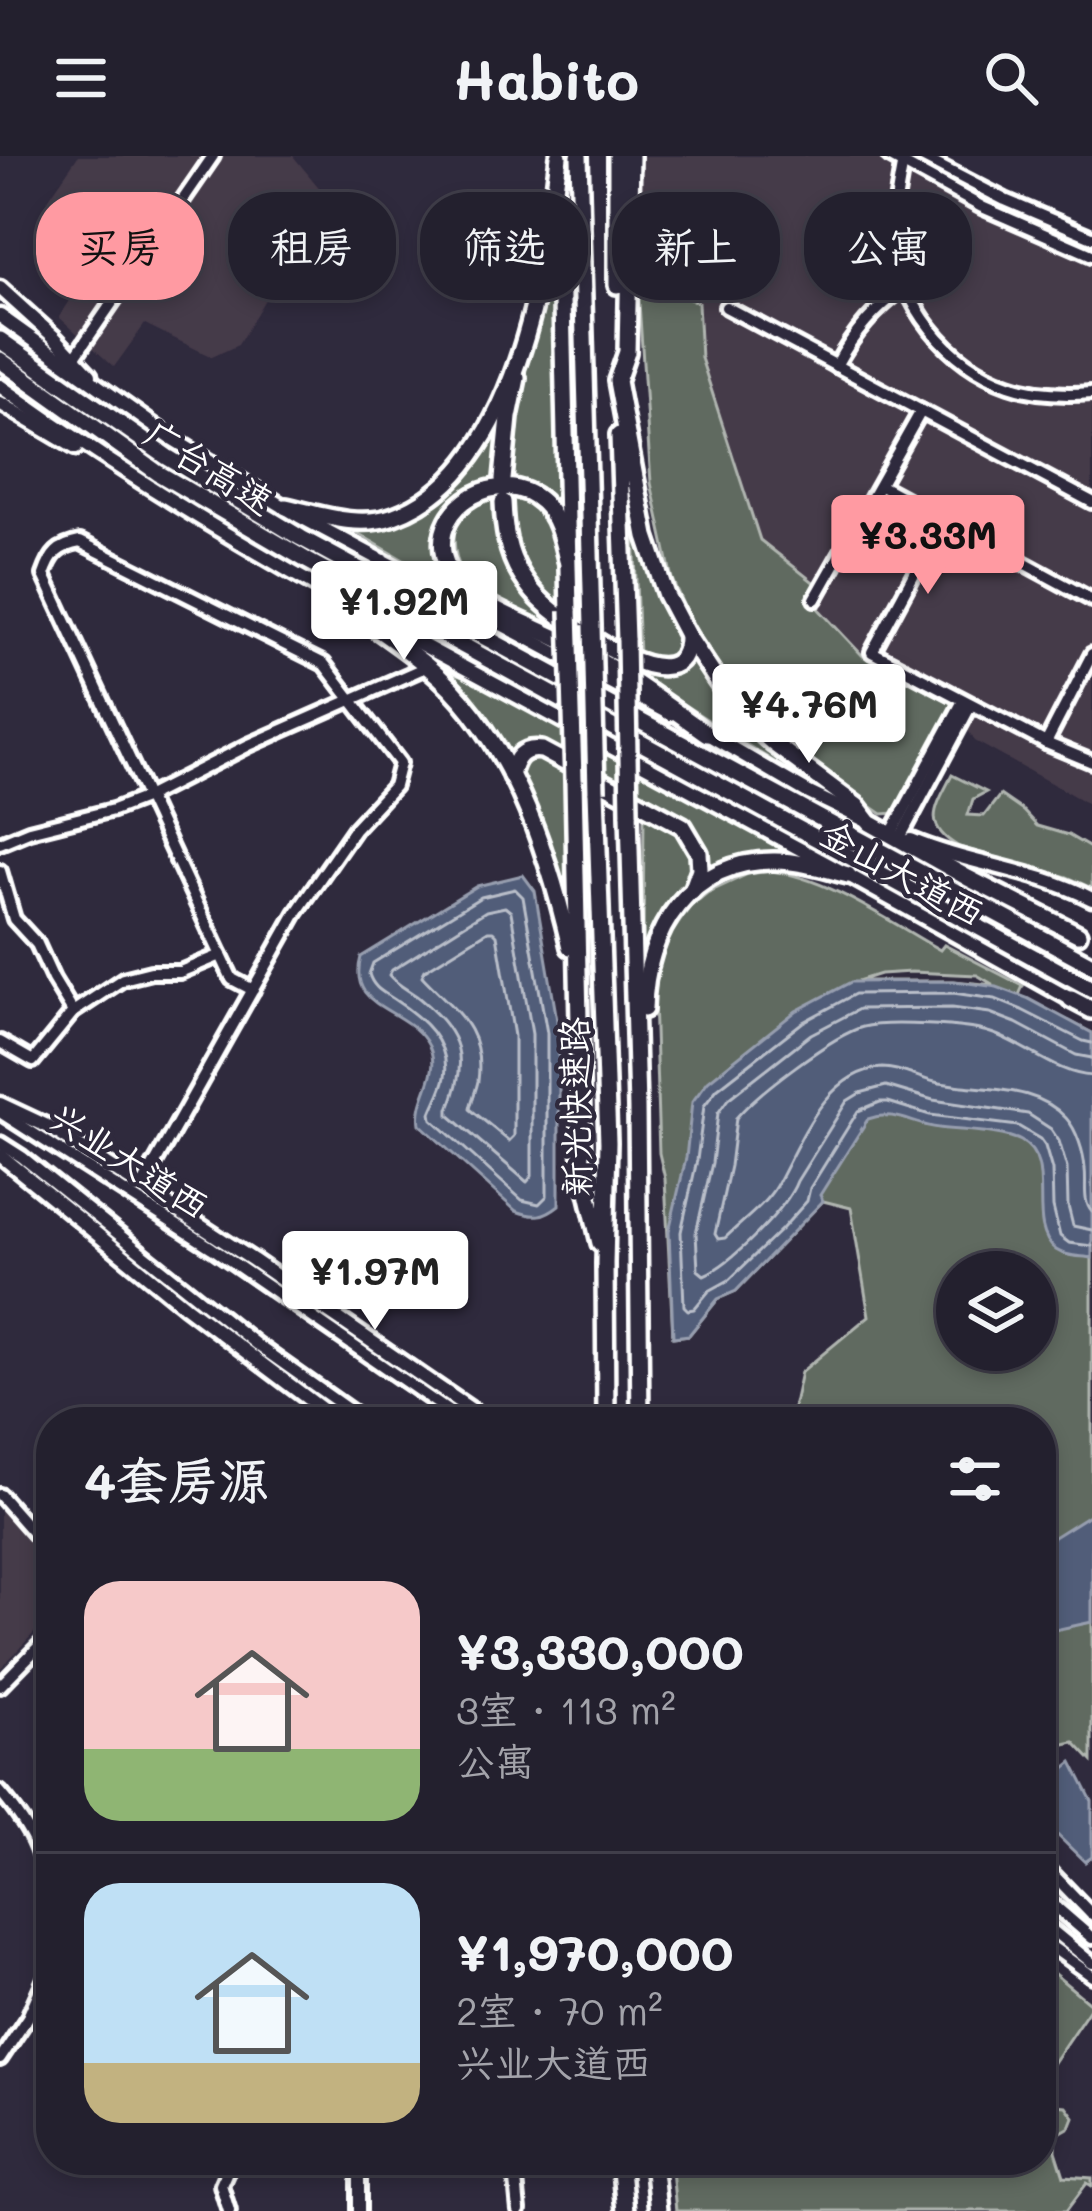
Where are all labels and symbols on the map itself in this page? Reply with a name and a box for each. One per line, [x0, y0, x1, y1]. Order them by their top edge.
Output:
street label: 广台高速 [136, 408, 284, 524]
pin: ¥3.33M [830, 495, 1026, 597]
pin: ¥1.92M [306, 561, 502, 663]
pin: ¥4.76M [711, 664, 907, 766]
street label: 金山大道西 [813, 808, 993, 936]
street label: 新光快速路 [549, 1017, 599, 1197]
street label: 兴业大道西 [42, 1091, 218, 1229]
pin: ¥1.97M [277, 1231, 473, 1333]

